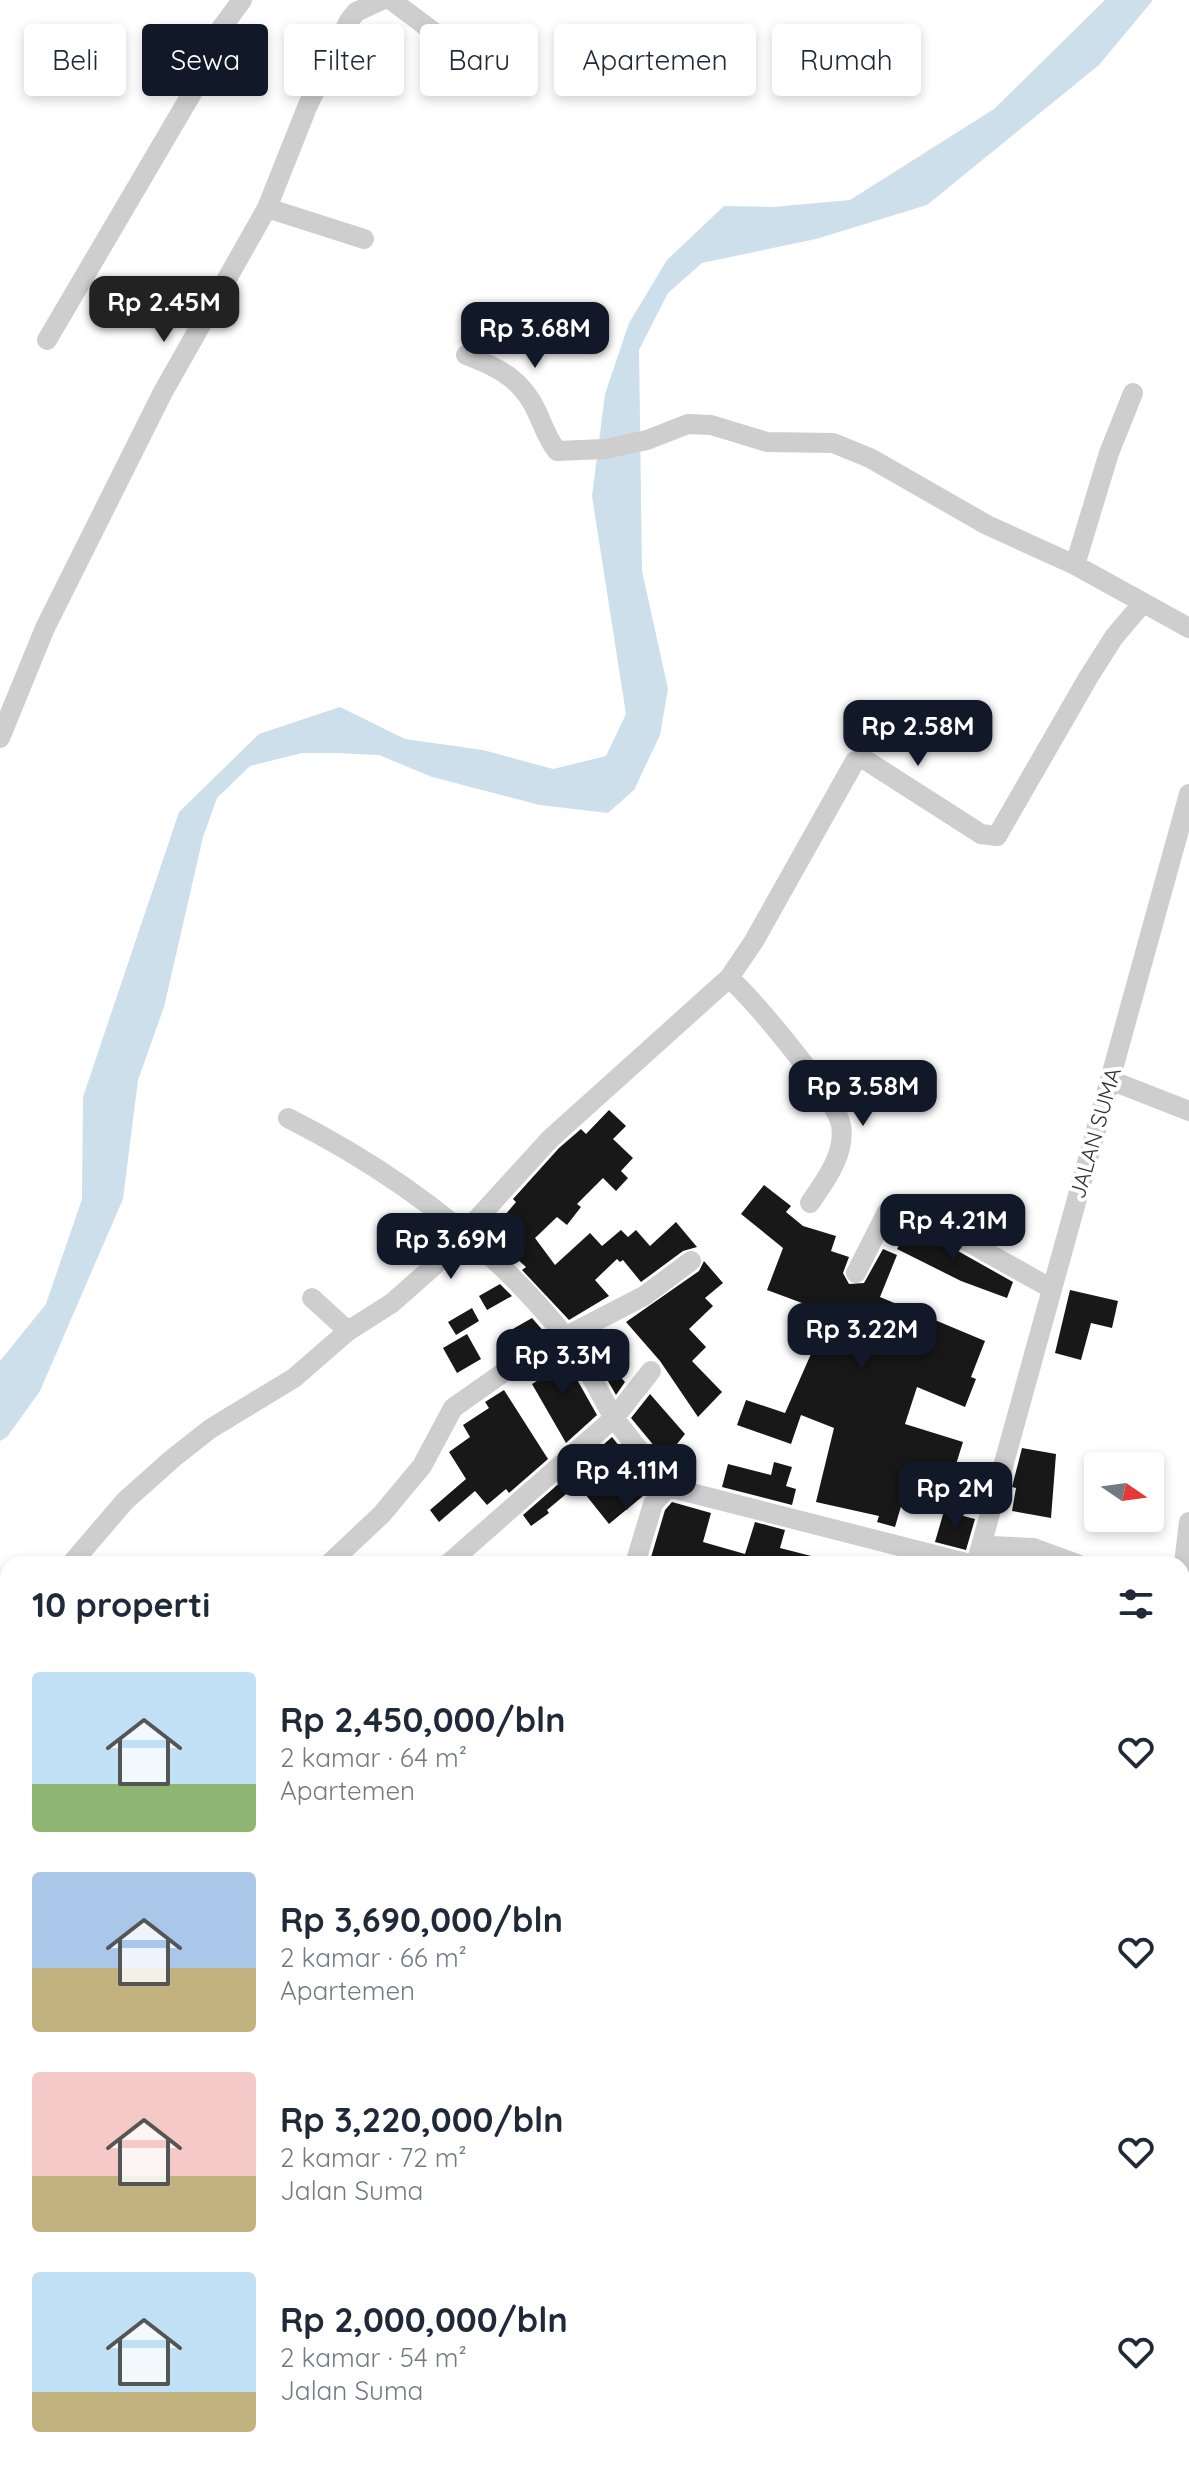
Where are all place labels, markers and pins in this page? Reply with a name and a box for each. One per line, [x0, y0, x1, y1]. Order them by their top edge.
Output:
pin: Rp 2.45M [81, 276, 247, 344]
pin: Rp 3.68M [452, 302, 618, 370]
pin: Rp 2.58M [835, 700, 1001, 768]
pin: Rp 3.58M [780, 1060, 946, 1128]
pin: Rp 4.21M [870, 1194, 1036, 1262]
pin: Rp 3.69M [368, 1213, 534, 1281]
pin: Rp 3.22M [779, 1303, 945, 1371]
pin: Rp 3.3M [489, 1329, 637, 1397]
pin: Rp 4.11M [544, 1444, 710, 1512]
pin: Rp 2M [899, 1462, 1011, 1530]

